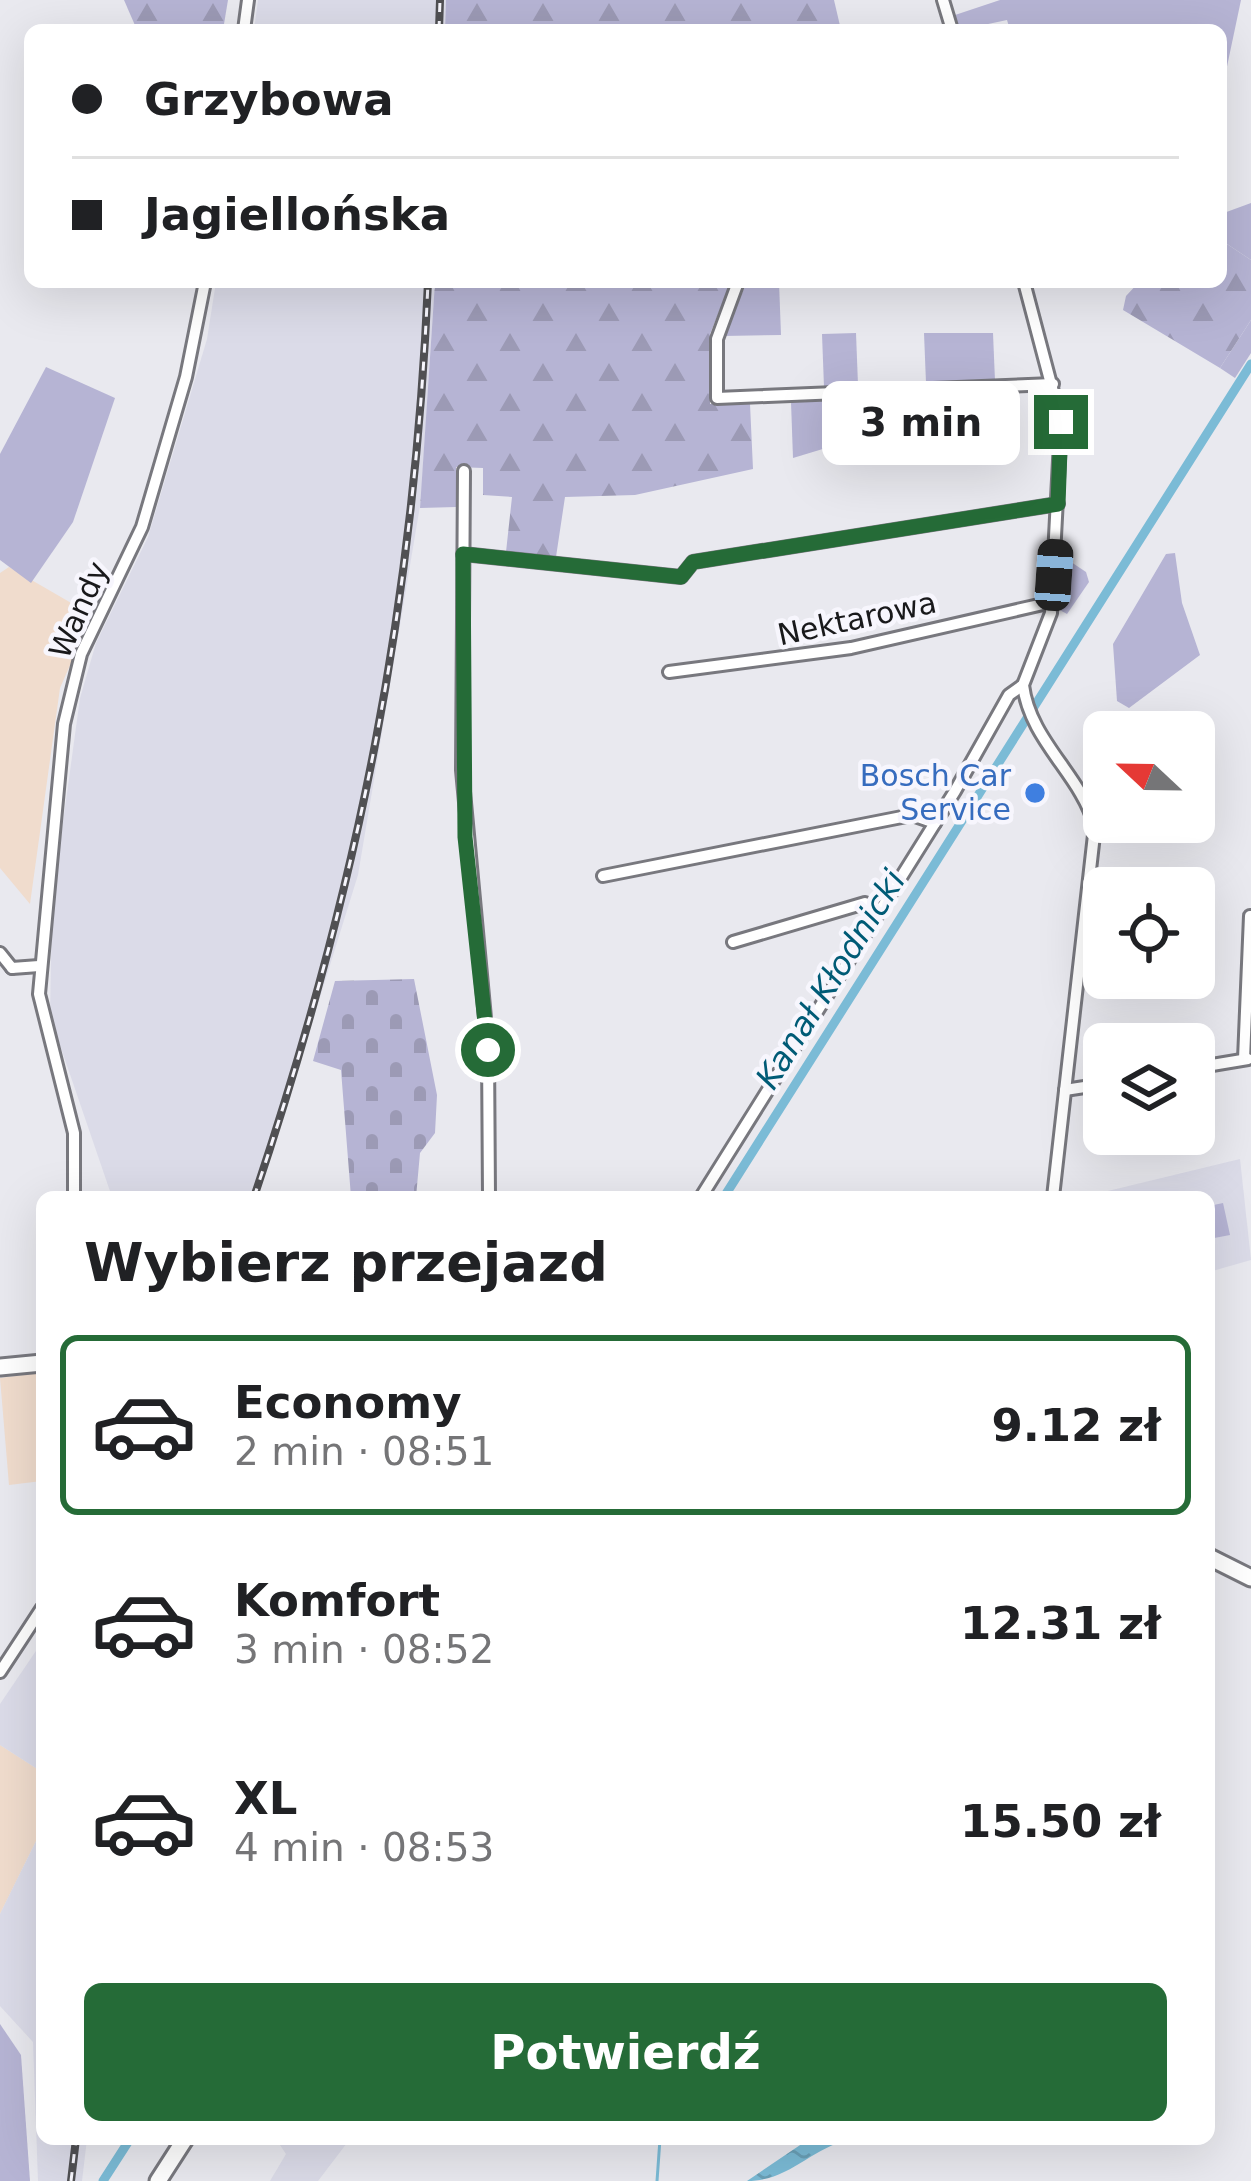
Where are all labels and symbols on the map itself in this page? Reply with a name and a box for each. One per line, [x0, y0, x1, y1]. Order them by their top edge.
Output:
callout: 3 min [821, 380, 1019, 464]
route end [1034, 395, 1088, 449]
car [1034, 538, 1074, 612]
street label: Wandy [42, 556, 115, 663]
street label: Nektarowa [774, 585, 939, 652]
north arrow [1083, 711, 1215, 843]
place label: Bosch Car Service [860, 758, 1012, 827]
marker: Bosch Car Service [1022, 780, 1048, 806]
water label: Kanał Kłodnicki [748, 863, 913, 1096]
route start [461, 1023, 515, 1077]

